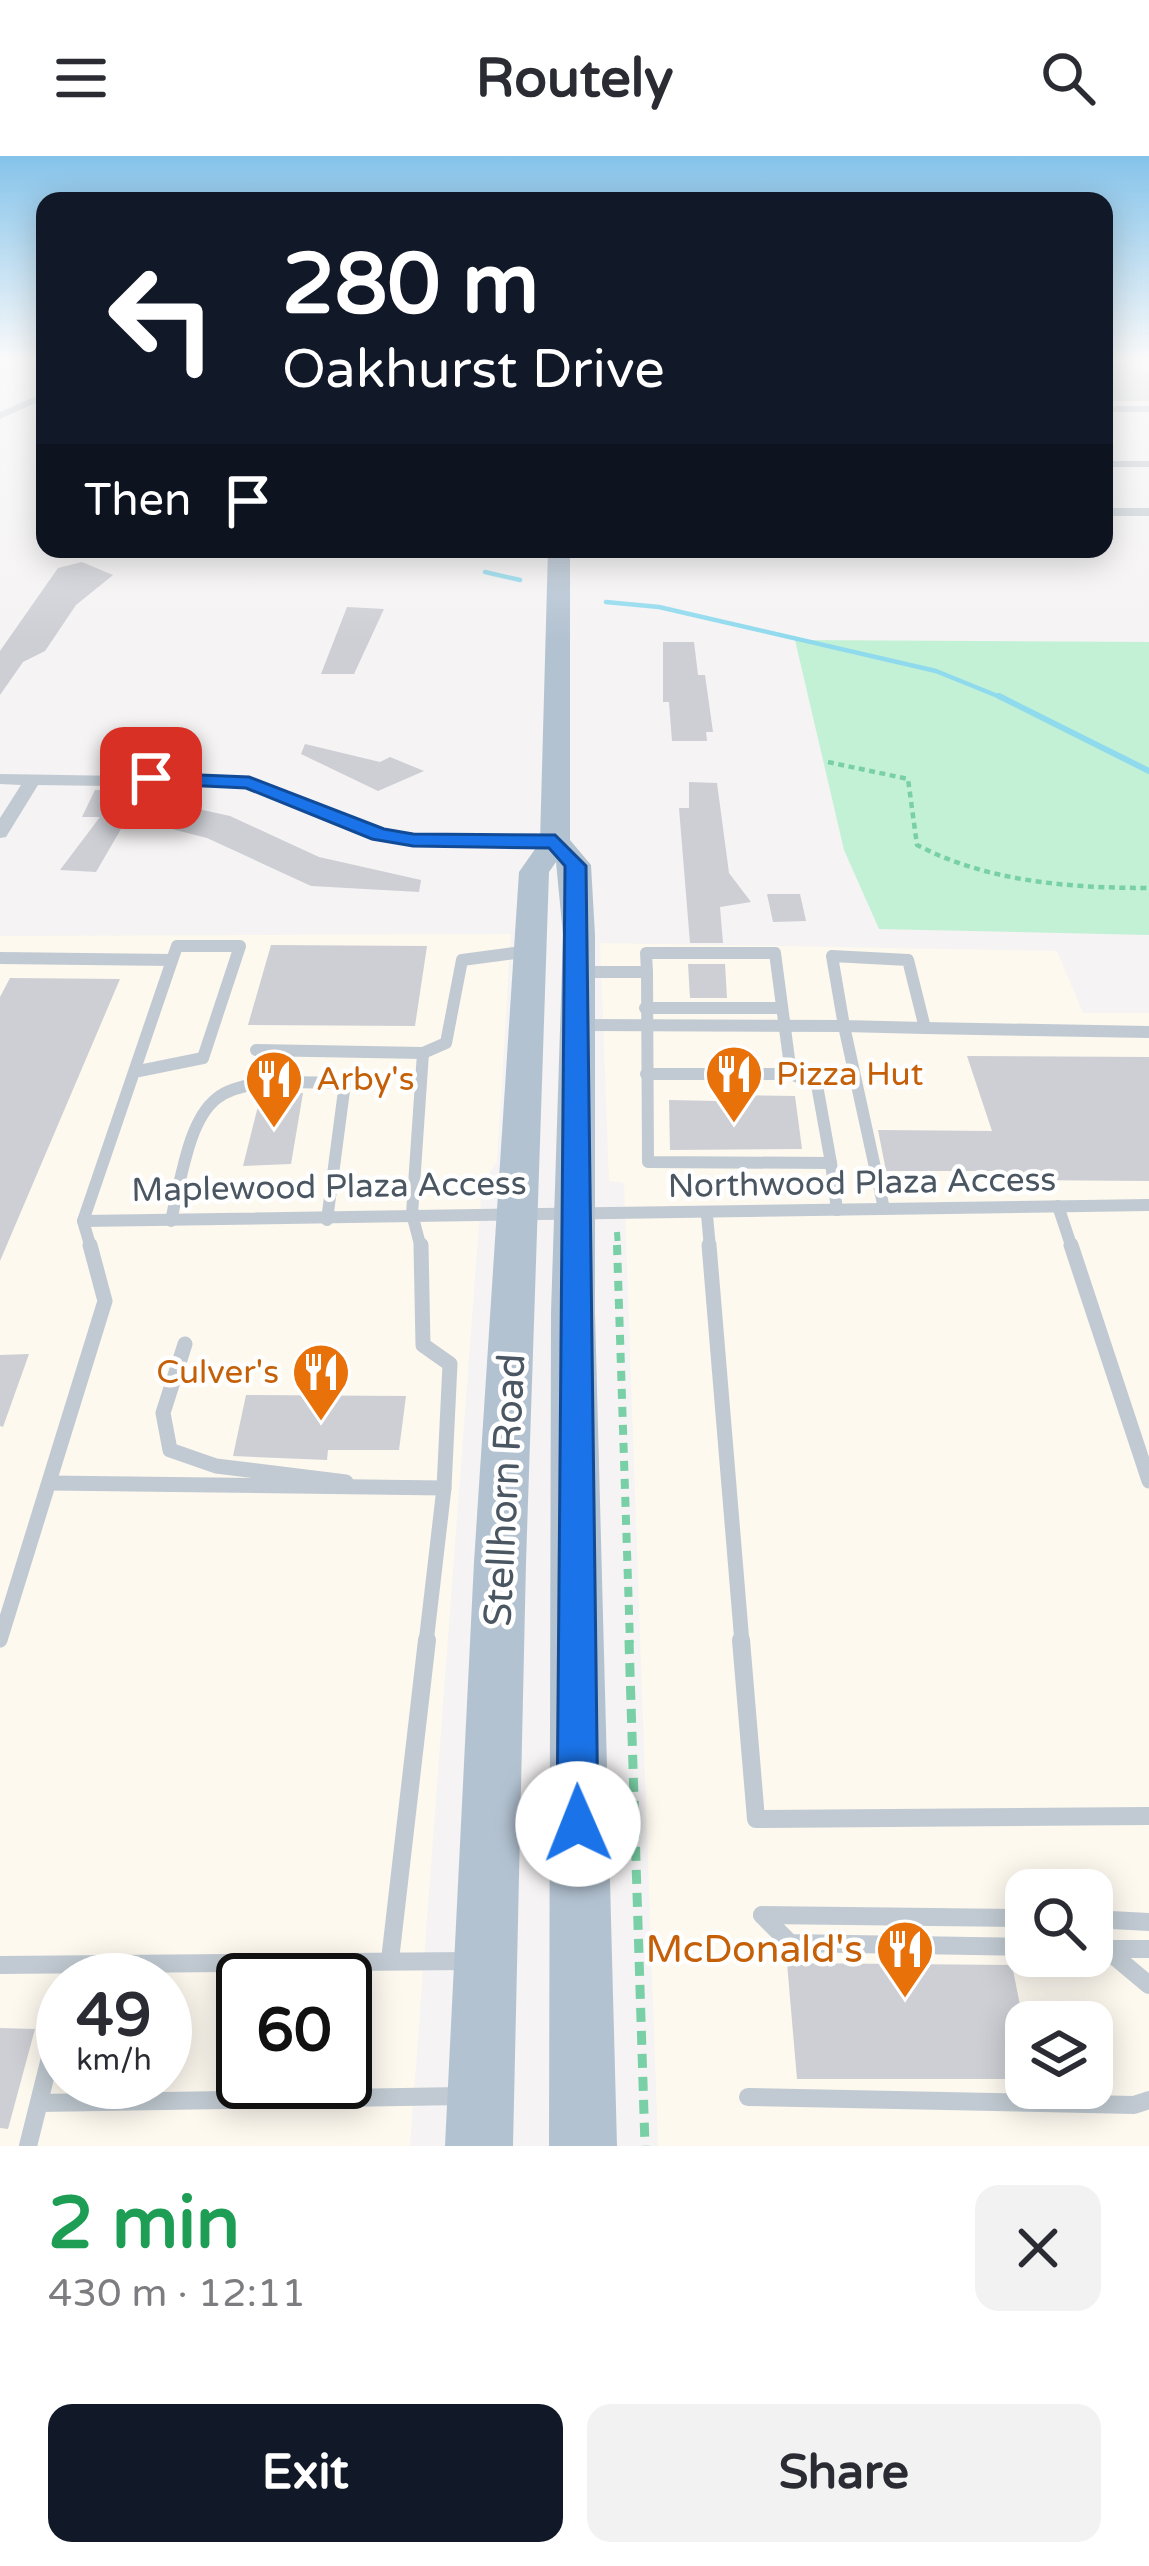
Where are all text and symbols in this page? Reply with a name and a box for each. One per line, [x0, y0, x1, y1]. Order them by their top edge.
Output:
icon: menu [48, 45, 114, 111]
icon: search [1035, 45, 1101, 111]
text: Routely [476, 46, 673, 111]
text: 280 m [282, 235, 539, 336]
icon: left [84, 240, 240, 396]
text: Oakhurst Drive [282, 337, 665, 402]
icon: arrive [215, 468, 281, 534]
text: Then [84, 474, 191, 528]
pin [100, 727, 202, 829]
icon: arrive [118, 745, 184, 811]
restaurant icon: Pizza Hut [703, 1043, 765, 1125]
restaurant icon: Arby's [243, 1048, 305, 1130]
place label: Pizza Hut [776, 1055, 923, 1094]
place label: Arby's [316, 1060, 415, 1099]
street label: Northwood Plaza Access [667, 1160, 1057, 1206]
street label: Maplewood Plaza Access [131, 1164, 527, 1210]
restaurant icon: Culver's [290, 1341, 352, 1423]
street label: Stellhorn Road [474, 1352, 536, 1628]
place label: Culver's [156, 1353, 279, 1392]
position arrow [515, 1761, 641, 1887]
map controls [1005, 1869, 1113, 2109]
button: search [1005, 1869, 1113, 1977]
restaurant icon: McDonald's [874, 1918, 936, 2000]
place label: McDonald's [645, 1926, 863, 1973]
speed limit sign: 60 [216, 1953, 372, 2109]
text: 49 [76, 1980, 152, 2052]
button: layers [1005, 2001, 1113, 2109]
text: km/h [76, 2042, 152, 2079]
text: 2 min [48, 2181, 240, 2268]
button: close [975, 2185, 1101, 2311]
text: 430 m · 12:11 [48, 2270, 306, 2317]
button: Exit [48, 2404, 563, 2542]
button: Share [587, 2404, 1101, 2542]

